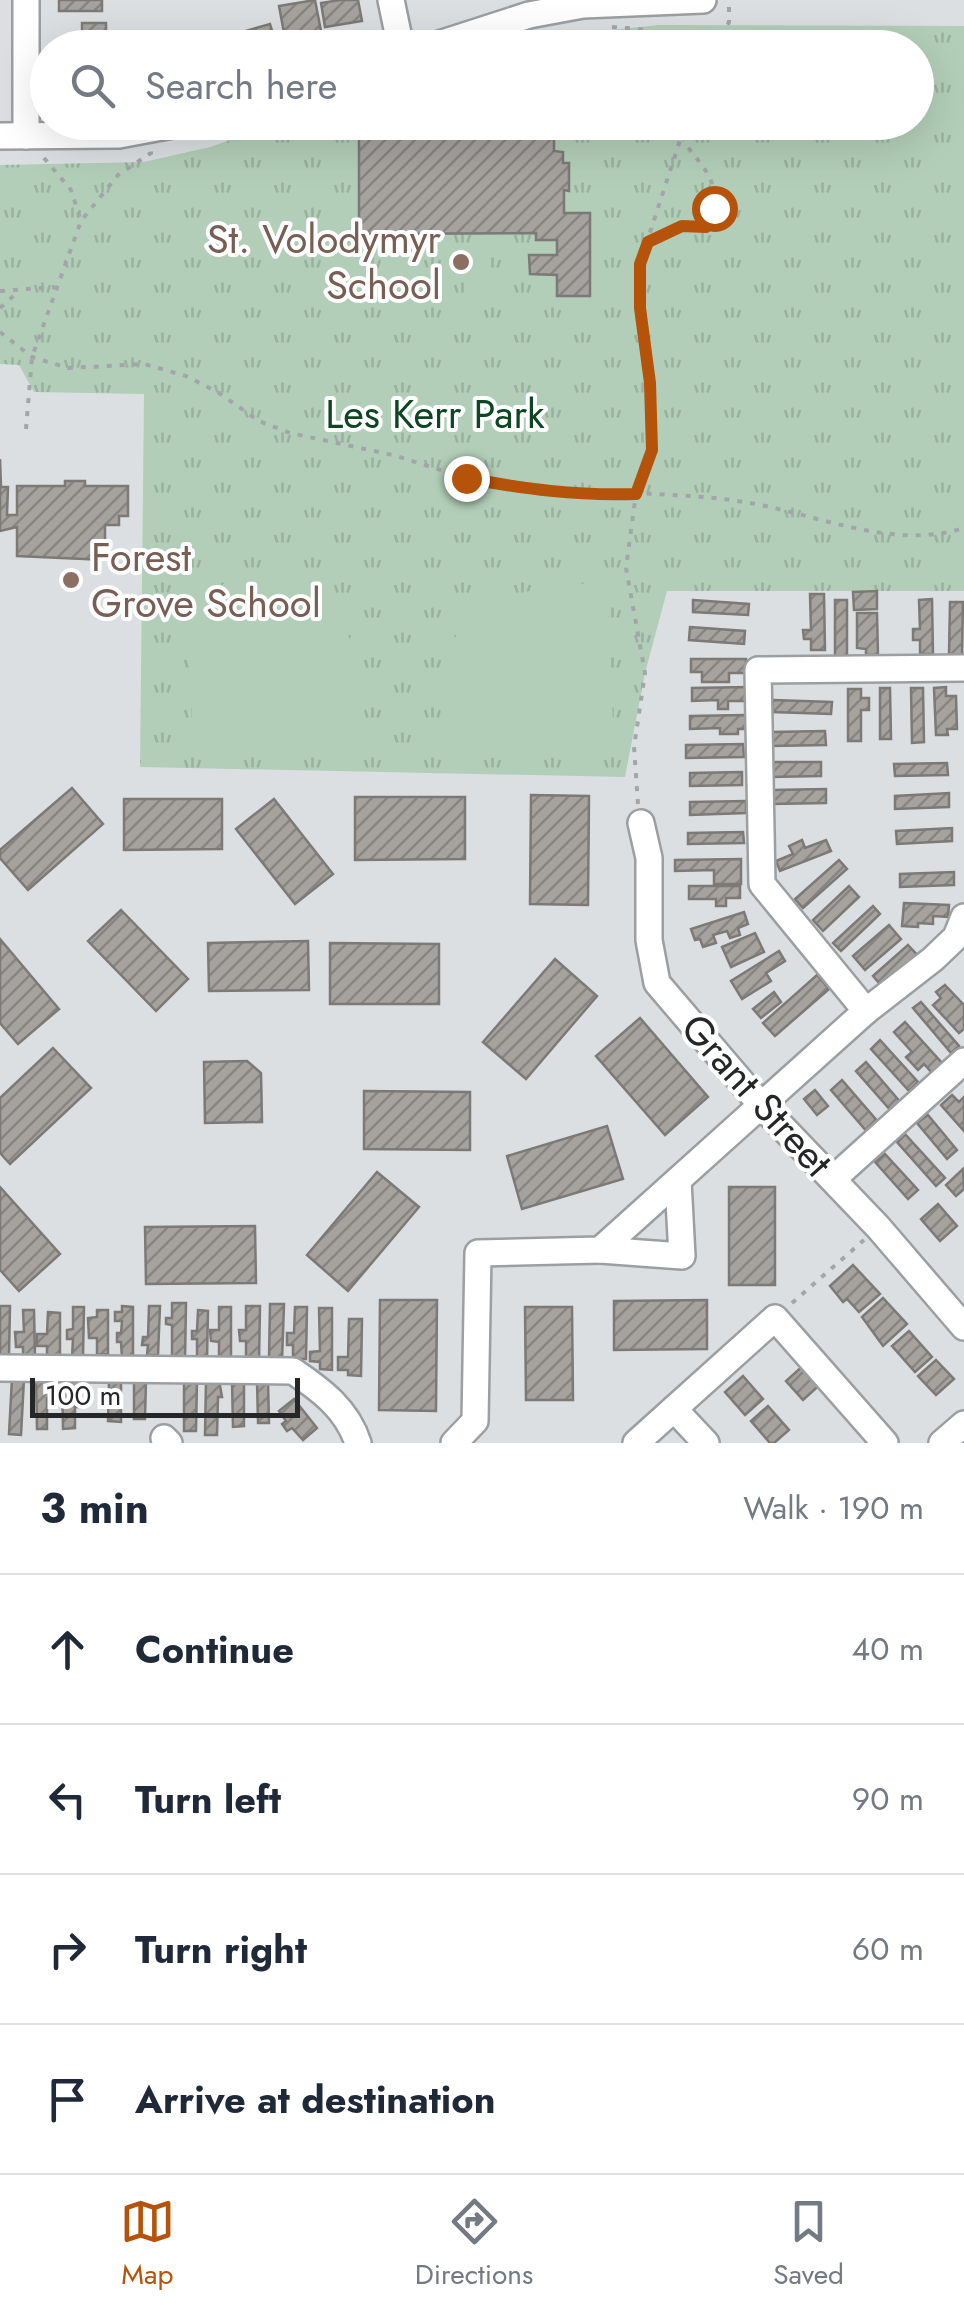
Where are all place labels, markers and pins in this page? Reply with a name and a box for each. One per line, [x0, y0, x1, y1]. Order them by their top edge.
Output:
place label: St. Volodymyr School [207, 210, 441, 314]
marker: St. Volodymyr School [450, 251, 472, 273]
place label: Forest Grove School [91, 528, 321, 632]
marker: Forest Grove School [60, 569, 82, 591]

